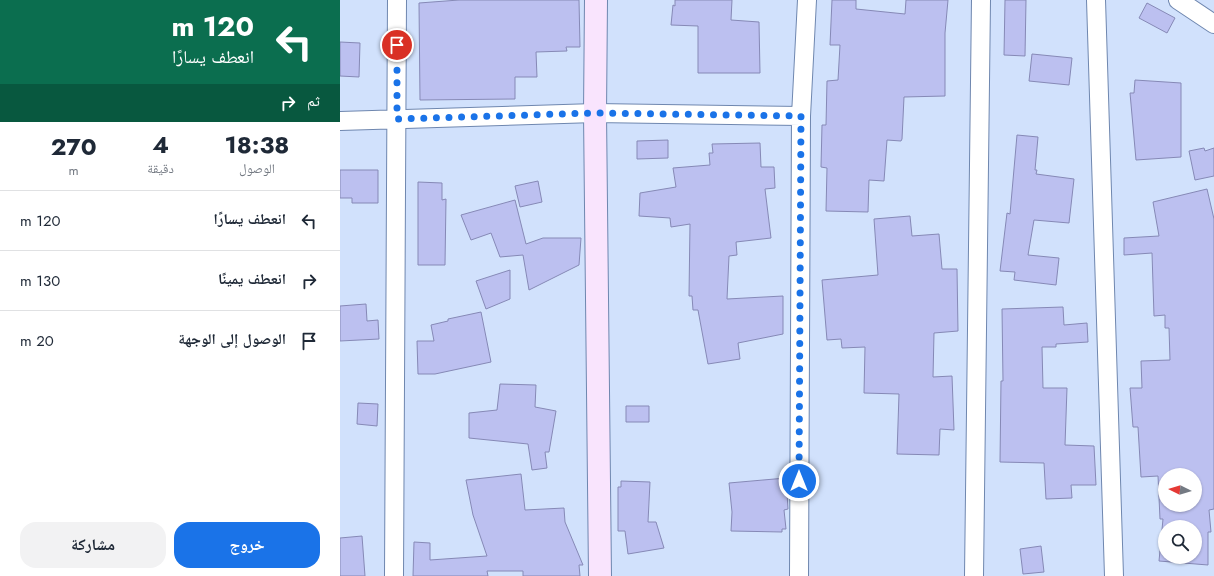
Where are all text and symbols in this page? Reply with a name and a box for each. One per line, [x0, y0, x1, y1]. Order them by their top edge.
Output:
text: 120 m [171, 6, 254, 47]
icon: left [268, 16, 320, 68]
pin [380, 28, 414, 62]
icon: arrive [386, 34, 408, 56]
text: انعطف يسارًا [172, 44, 254, 70]
text: ثم [307, 90, 320, 112]
icon: right [277, 92, 299, 114]
text: 4 [152, 127, 169, 162]
text: 18:38 [224, 127, 289, 162]
text: 270 [51, 129, 97, 164]
text: دقيقة [147, 159, 174, 178]
text: الوصول [239, 159, 275, 178]
text: m [69, 161, 79, 180]
text: انعطف يسارًا [213, 208, 286, 230]
text: 120 m [20, 210, 61, 232]
icon: left [298, 210, 320, 232]
text: انعطف يمينًا [218, 268, 286, 290]
text: 130 m [20, 270, 60, 292]
icon: right [298, 270, 320, 292]
text: الوصول إلى الوجهة [178, 328, 286, 350]
text: 20 m [20, 330, 54, 352]
icon: arrive [298, 330, 320, 352]
position arrow [778, 460, 820, 502]
north arrow [1158, 468, 1202, 512]
map controls [1158, 468, 1202, 564]
button: search [1158, 520, 1202, 564]
button: مشاركة [20, 522, 166, 568]
button: خروج [174, 522, 320, 568]

